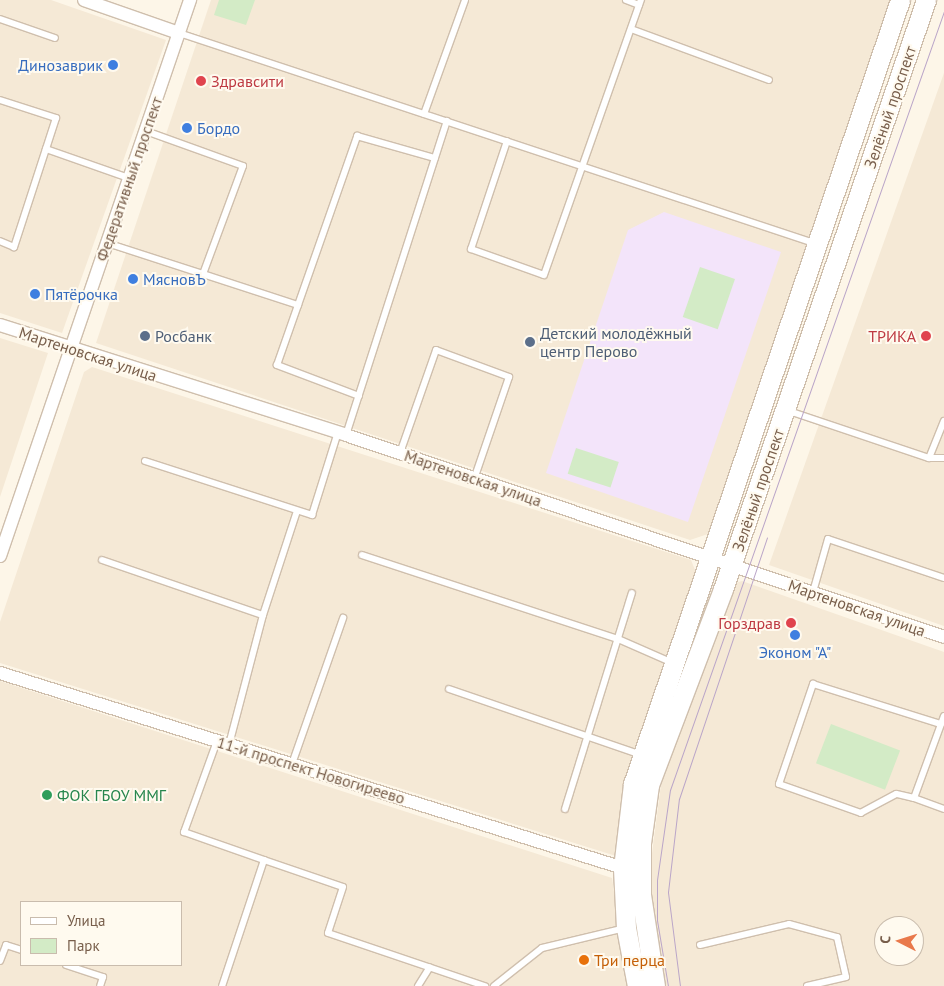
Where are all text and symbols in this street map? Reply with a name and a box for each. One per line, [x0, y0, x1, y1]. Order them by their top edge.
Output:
street label: Зелёный проспект [860, 43, 920, 171]
place label: Динозаврик [18, 55, 103, 75]
marker: Динозаврик [107, 59, 119, 71]
place label: Здравсити [211, 71, 284, 91]
marker: Здравсити [195, 75, 207, 87]
street label: Федеративный проспект [92, 94, 166, 264]
place label: Бордо [197, 118, 240, 138]
marker: Бордо [181, 122, 193, 134]
place label: МясновЪ [143, 269, 206, 289]
marker: МясновЪ [127, 273, 139, 285]
place label: Пятёрочка [45, 284, 118, 304]
marker: Пятёрочка [29, 288, 41, 300]
street label: Мартеновская улица [17, 323, 159, 385]
place label: Детский молодёжный центр Перово [540, 323, 692, 361]
place label: Росбанк [155, 326, 212, 346]
place label: ТРИКА [868, 326, 916, 346]
marker: Росбанк [139, 330, 151, 342]
marker: ТРИКА [920, 330, 932, 342]
marker: Детский молодёжный центр Перово [524, 336, 536, 348]
street label: Зелёный проспект [728, 426, 788, 554]
street label: Мартеновская улица [402, 446, 544, 510]
street label: Мартеновская улица [786, 576, 928, 640]
place label: Горздрав [718, 613, 781, 633]
marker: Горздрав [785, 617, 797, 629]
marker: Эконом "А" [789, 629, 801, 641]
place label: Эконом "А" [758, 642, 832, 662]
street label: 11-й проспект Новогиреево [214, 732, 408, 808]
place label: ФОК ГБОУ ММГ [57, 785, 166, 805]
marker: ФОК ГБОУ ММГ [41, 789, 53, 801]
legend [20, 901, 182, 966]
text: Улица [67, 911, 105, 930]
north arrow [874, 916, 924, 966]
text: С [876, 935, 894, 944]
text: Парк [67, 936, 100, 955]
place label: Три перца [594, 950, 665, 970]
marker: Три перца [578, 954, 590, 966]

